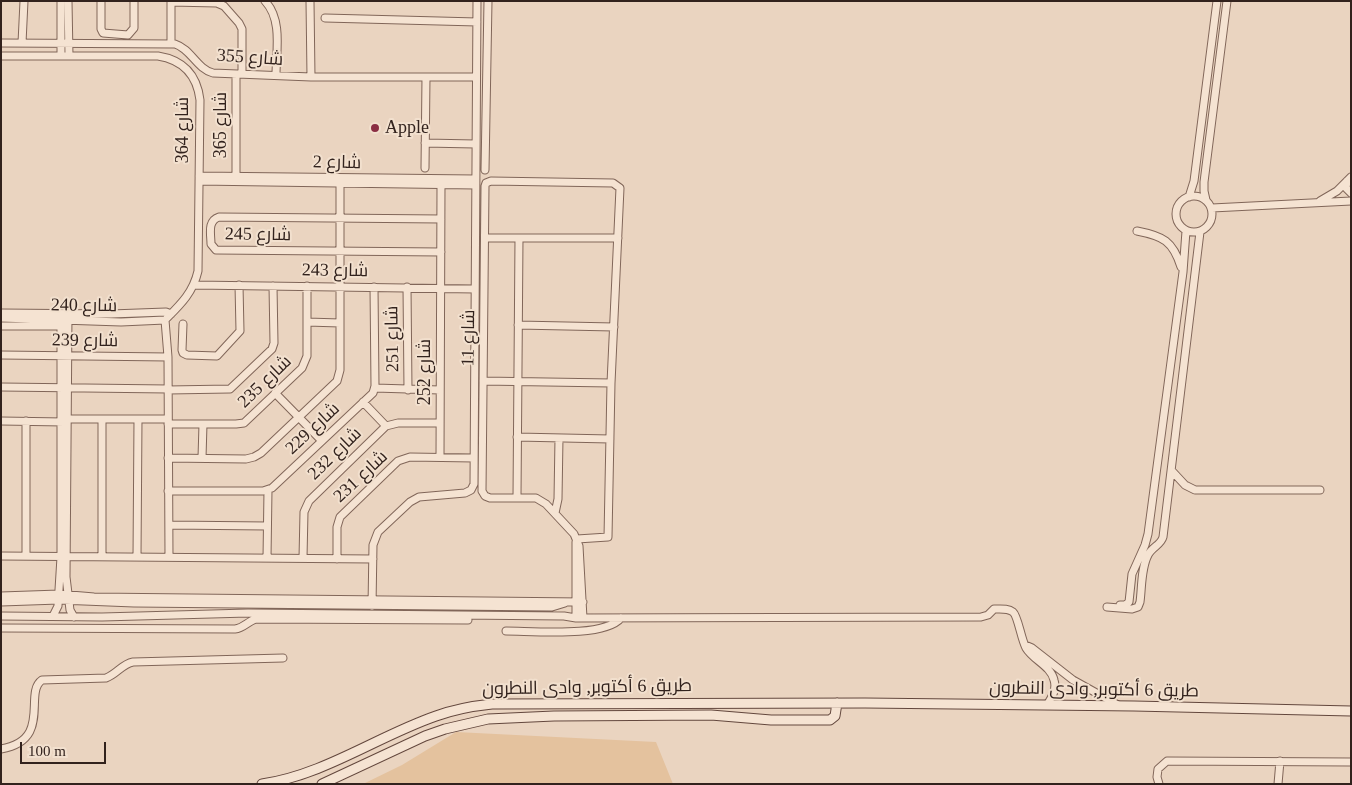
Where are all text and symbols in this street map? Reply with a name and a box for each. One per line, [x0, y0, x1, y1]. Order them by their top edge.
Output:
street label: شارع 355 [216, 45, 284, 71]
street label: شارع 365 [210, 92, 232, 158]
street label: شارع 364 [172, 97, 194, 163]
place label: Apple [385, 117, 429, 139]
marker: Apple [369, 122, 381, 134]
street label: شارع 2 [313, 152, 361, 174]
street label: شارع 245 [225, 224, 291, 246]
street label: شارع 243 [302, 260, 368, 282]
street label: شارع 240 [51, 295, 117, 317]
street label: شارع 251 [382, 306, 404, 372]
street label: شارع 11 [458, 309, 480, 367]
street label: شارع 239 [52, 330, 118, 352]
street label: شارع 252 [414, 339, 436, 405]
street label: شارع 235 [234, 351, 296, 413]
street label: شارع 229 [281, 398, 345, 460]
street label: شارع 232 [304, 423, 366, 485]
street label: شارع 231 [329, 446, 393, 508]
street label: طريق 6 أكتوبر, وادى النطرون [482, 675, 692, 701]
street label: طريق 6 أكتوبر, وادى النطرون [989, 677, 1199, 703]
scale bar [22, 732, 109, 764]
text: 100 m [28, 743, 66, 759]

